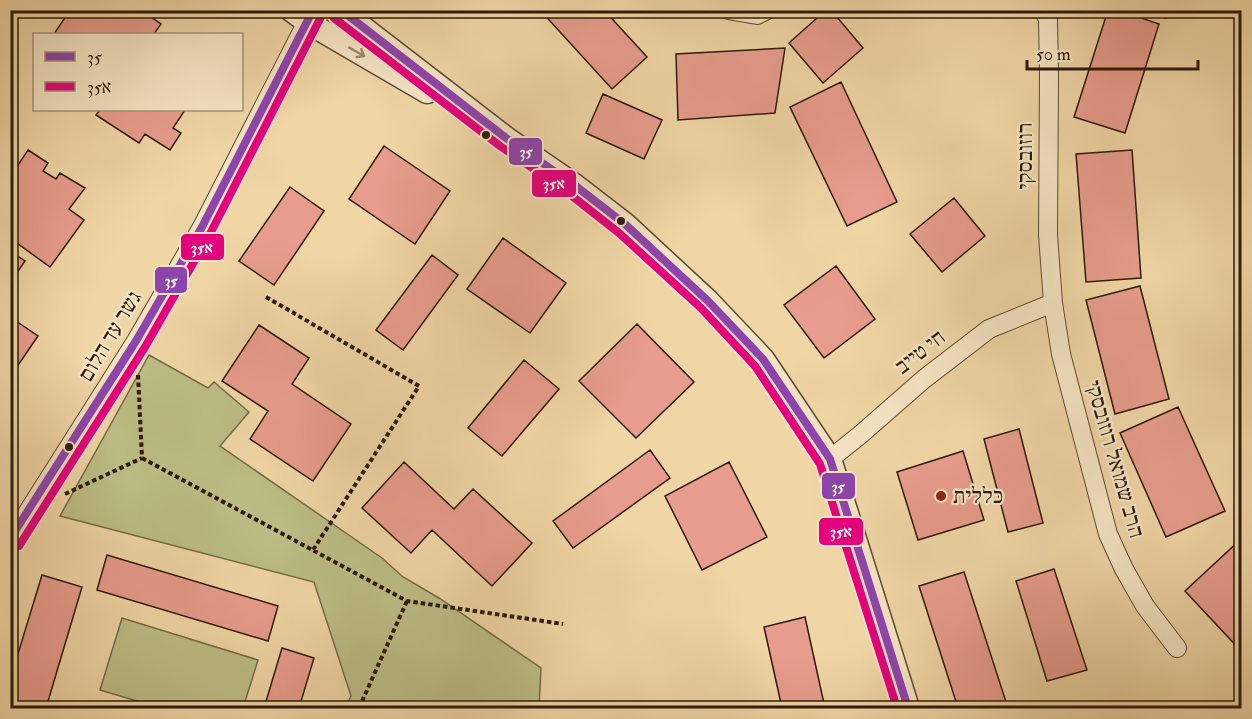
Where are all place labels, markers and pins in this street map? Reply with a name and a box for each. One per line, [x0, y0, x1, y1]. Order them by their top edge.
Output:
unlabelled marker [480, 129, 492, 141]
unlabelled marker [615, 215, 627, 227]
unlabelled marker [63, 441, 75, 453]
place label: כללית [953, 482, 1003, 510]
marker: כללית [934, 489, 948, 503]

